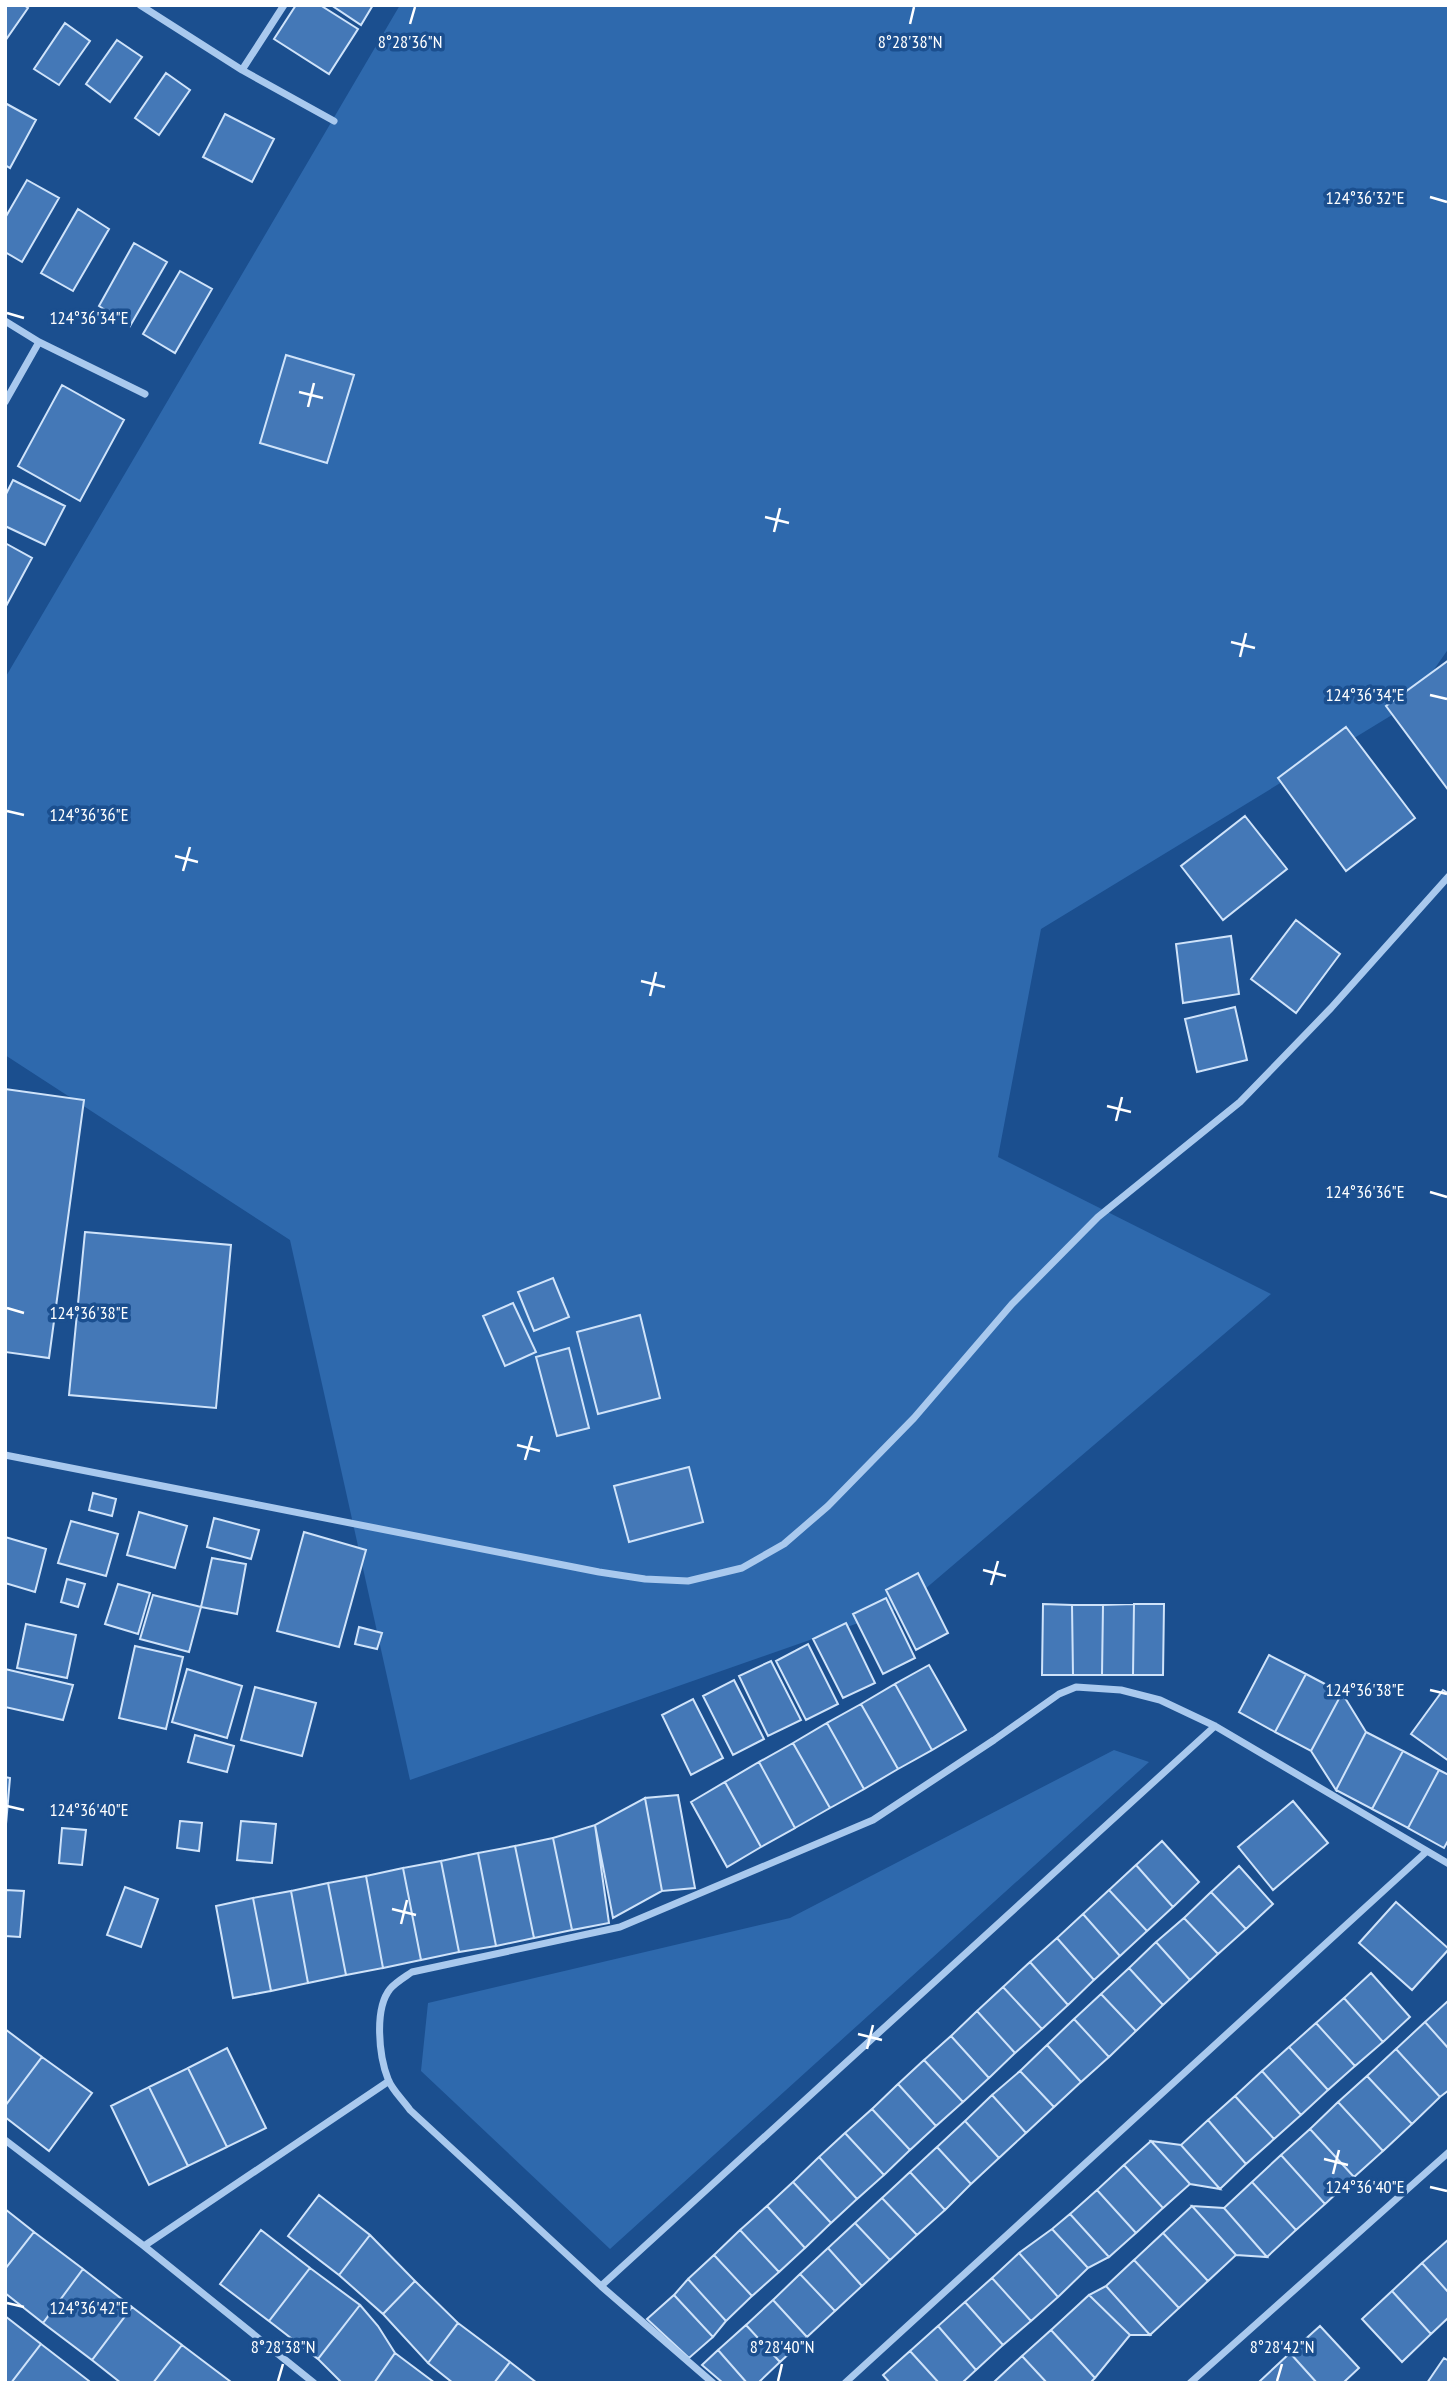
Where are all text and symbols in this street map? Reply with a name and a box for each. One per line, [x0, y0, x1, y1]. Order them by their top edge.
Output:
text: 8°28'36"N [378, 30, 442, 53]
text: 8°28'38"N [878, 30, 942, 53]
text: 124°36'32"E [1326, 186, 1404, 209]
text: 124°36'34"E [50, 306, 128, 329]
text: 124°36'34"E [1326, 683, 1404, 706]
text: 124°36'36"E [50, 803, 128, 826]
text: 124°36'36"E [1326, 1180, 1404, 1203]
text: 124°36'38"E [50, 1301, 128, 1324]
text: 124°36'38"E [1326, 1678, 1404, 1701]
text: 124°36'40"E [50, 1798, 128, 1821]
text: 124°36'40"E [1326, 2175, 1404, 2198]
text: 124°36'42"E [50, 2296, 128, 2319]
text: 8°28'38"N [251, 2335, 315, 2358]
text: 8°28'40"N [750, 2335, 814, 2358]
text: 8°28'42"N [1250, 2335, 1314, 2358]

